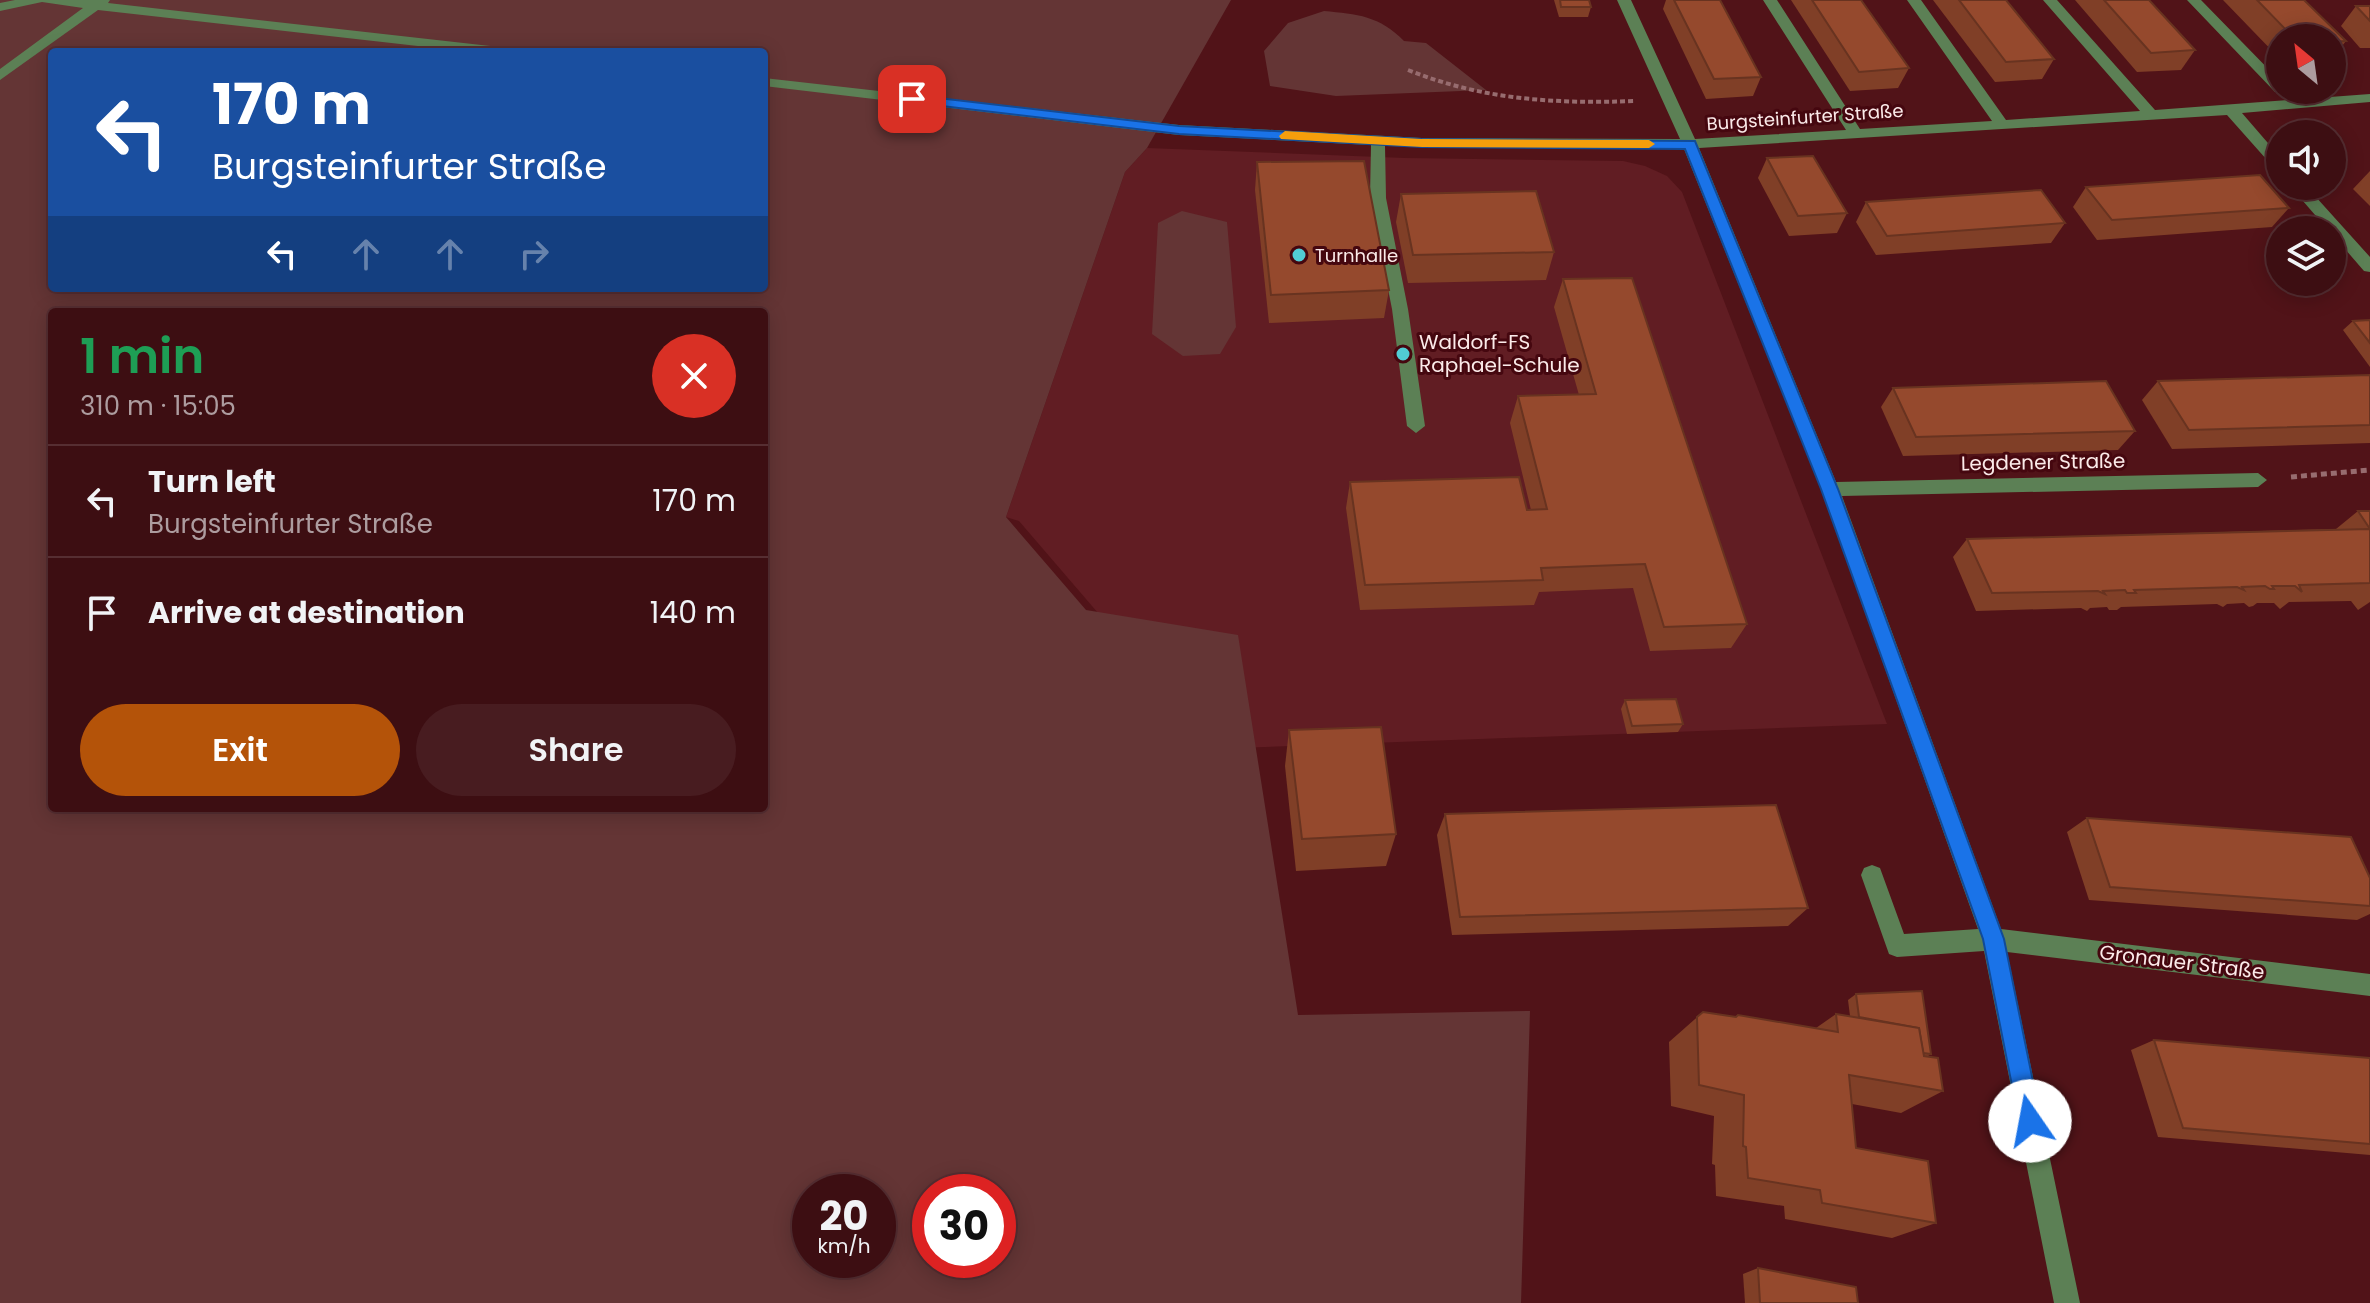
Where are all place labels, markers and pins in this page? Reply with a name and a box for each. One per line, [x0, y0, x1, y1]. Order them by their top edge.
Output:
pin [878, 65, 946, 133]
place label: Turnhalle [1315, 243, 1398, 268]
marker: Turnhalle [1290, 246, 1308, 264]
place label: Waldorf-FS Raphael-Schule [1419, 328, 1580, 379]
marker: Waldorf-FS Raphael-Schule [1394, 345, 1412, 363]

